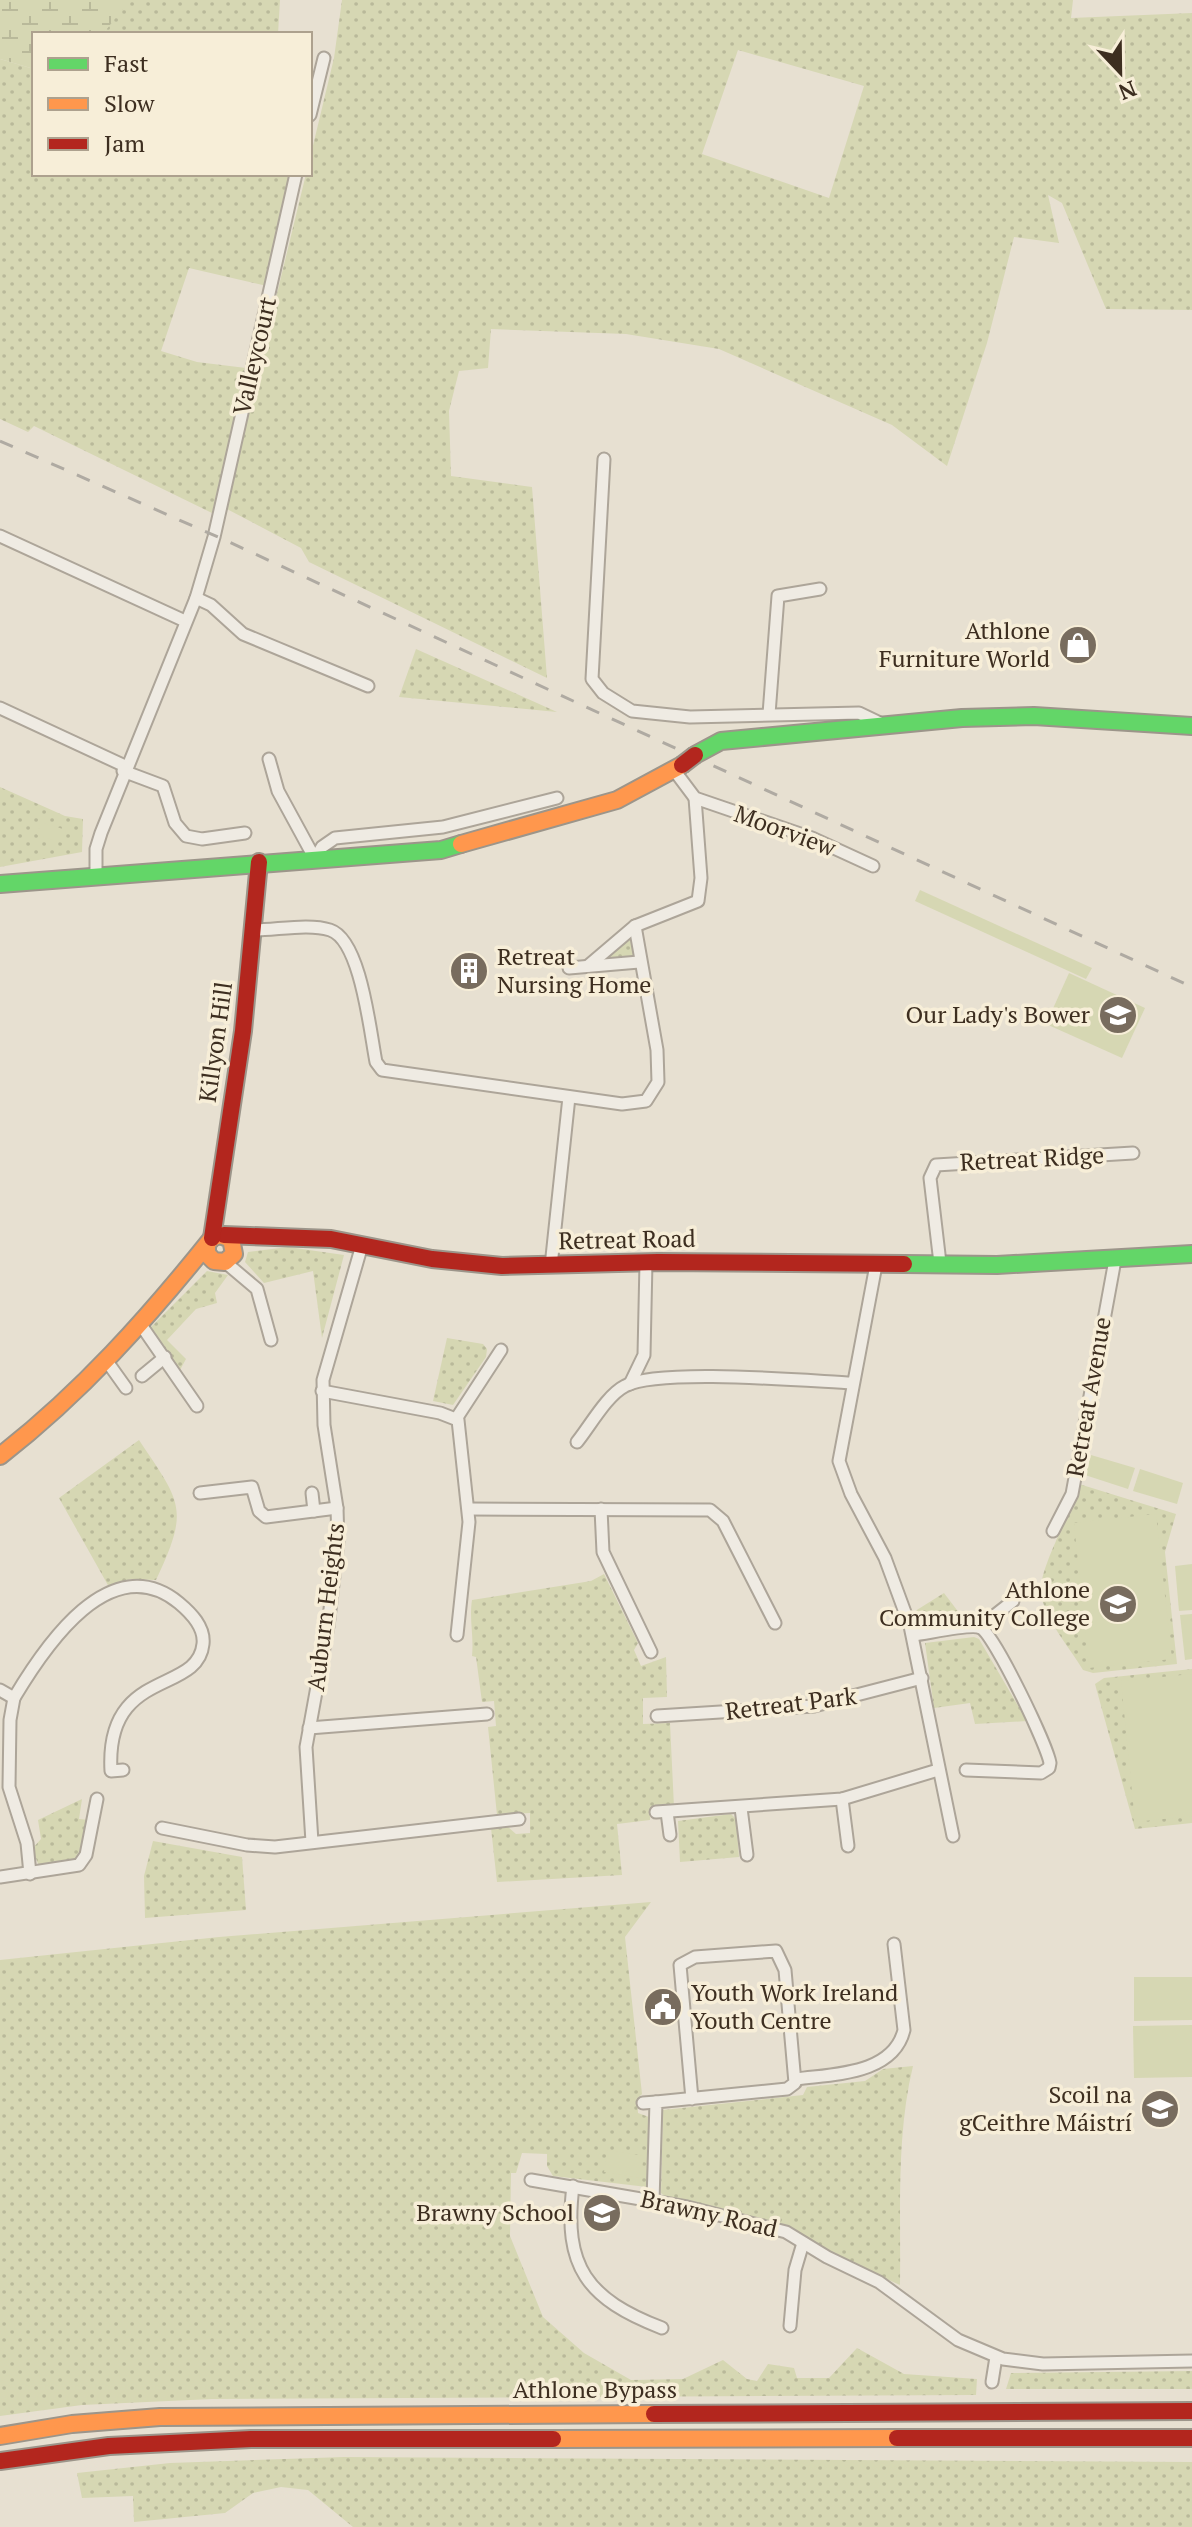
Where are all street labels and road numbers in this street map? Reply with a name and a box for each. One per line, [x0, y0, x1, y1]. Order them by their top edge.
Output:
street label: Valleycourt [225, 293, 283, 418]
street label: Moorview [730, 797, 841, 863]
street label: Killyon Hill [191, 980, 239, 1104]
street label: Retreat Ridge [959, 1138, 1105, 1178]
street label: Retreat Road [558, 1222, 696, 1256]
street label: Retreat Avenue [1058, 1314, 1118, 1479]
street label: Auburn Heights [299, 1521, 351, 1693]
street label: Retreat Park [723, 1679, 859, 1727]
street label: Brawny Road [638, 2182, 781, 2244]
street label: Athlone Bypass [513, 2373, 677, 2405]

